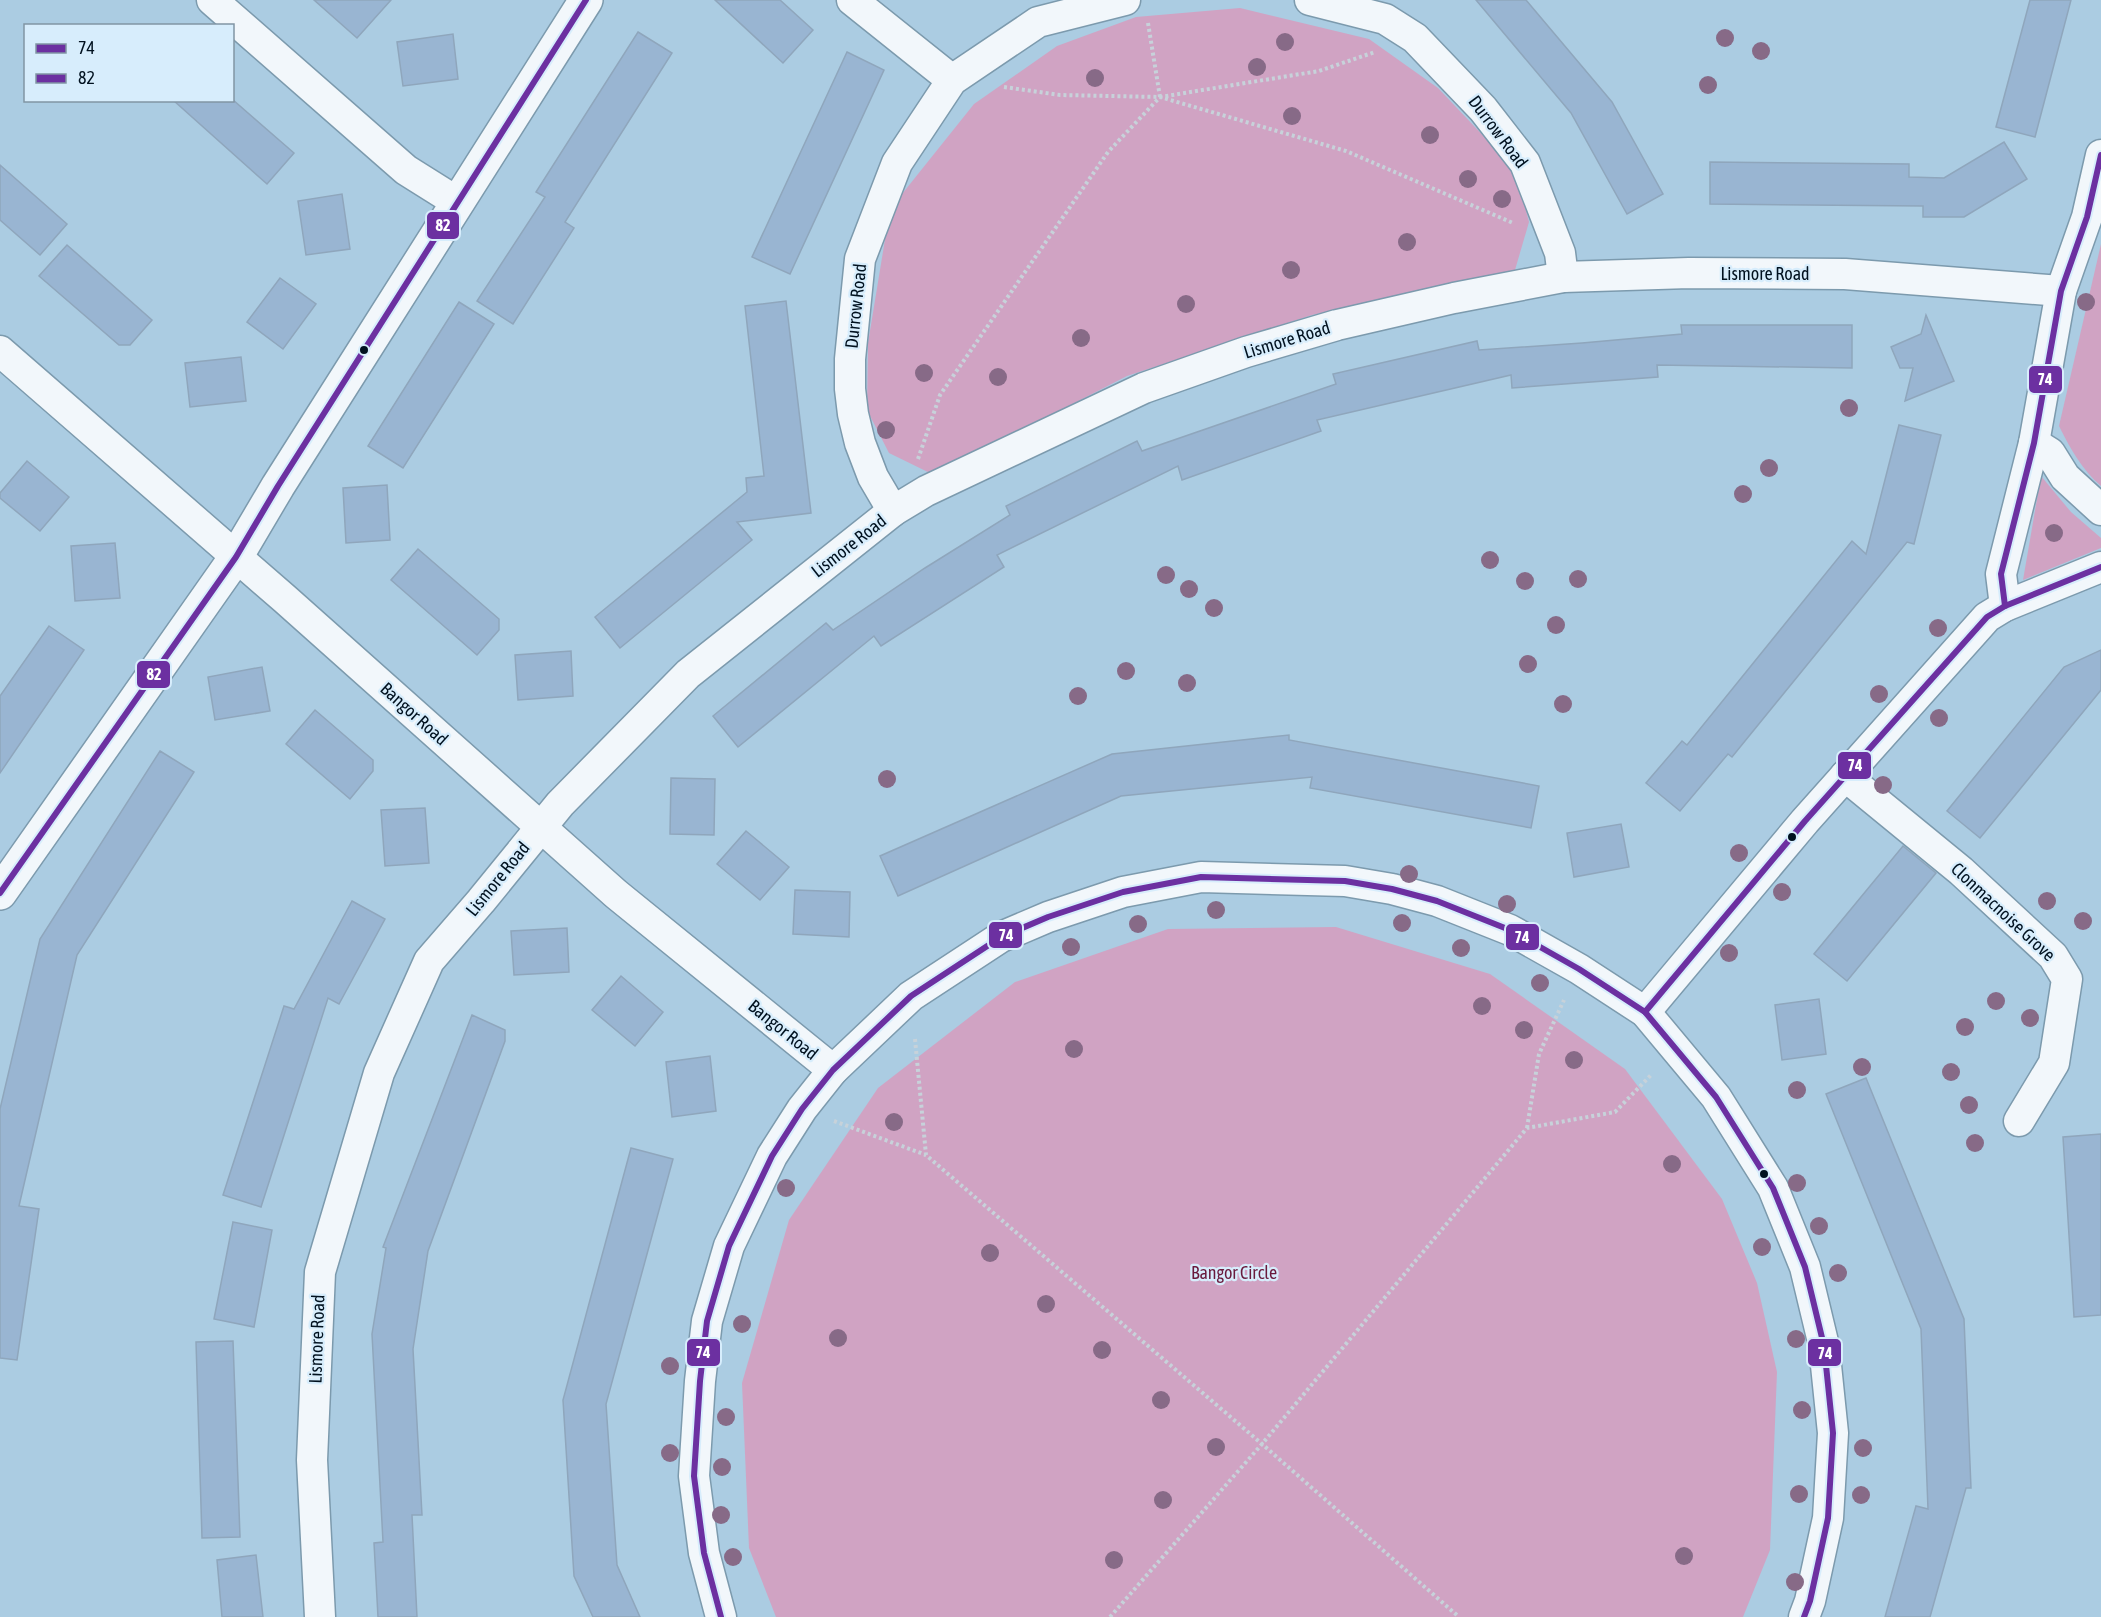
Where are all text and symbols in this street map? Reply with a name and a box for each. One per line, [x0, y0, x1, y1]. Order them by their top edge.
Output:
legend [24, 24, 234, 102]
text: 74 [78, 37, 95, 58]
text: 82 [78, 67, 95, 88]
street label: Durrow Road [1464, 91, 1532, 172]
line badge: 82 [426, 211, 460, 240]
text: 82 [435, 216, 451, 234]
street label: Durrow Road [841, 262, 870, 349]
street label: Lismore Road [1720, 263, 1810, 284]
street label: Lismore Road [1241, 316, 1333, 363]
unlabelled marker [358, 344, 370, 356]
line badge: 74 [2028, 365, 2063, 394]
text: 74 [2037, 370, 2053, 388]
street label: Lismore Road [807, 510, 890, 581]
line badge: 82 [136, 660, 171, 689]
text: 82 [146, 665, 162, 683]
street label: Bangor Road [376, 678, 452, 749]
line badge: 74 [1837, 751, 1872, 780]
text: 74 [1847, 756, 1863, 774]
unlabelled marker [1786, 831, 1798, 843]
street label: Lismore Road [461, 837, 534, 920]
street label: Clonmacnoise Grove [1947, 858, 2060, 965]
line badge: 74 [988, 921, 1023, 949]
line badge: 74 [1505, 923, 1540, 951]
text: 74 [998, 926, 1014, 944]
text: 74 [1514, 928, 1530, 946]
street label: Bangor Road [744, 995, 822, 1064]
unlabelled marker [1758, 1168, 1770, 1180]
park label: Bangor Circle [1191, 1262, 1277, 1283]
street label: Lismore Road [304, 1294, 329, 1384]
line badge: 74 [686, 1338, 721, 1367]
line badge: 74 [1807, 1338, 1842, 1367]
text: 74 [695, 1343, 711, 1361]
text: 74 [1817, 1344, 1833, 1362]

